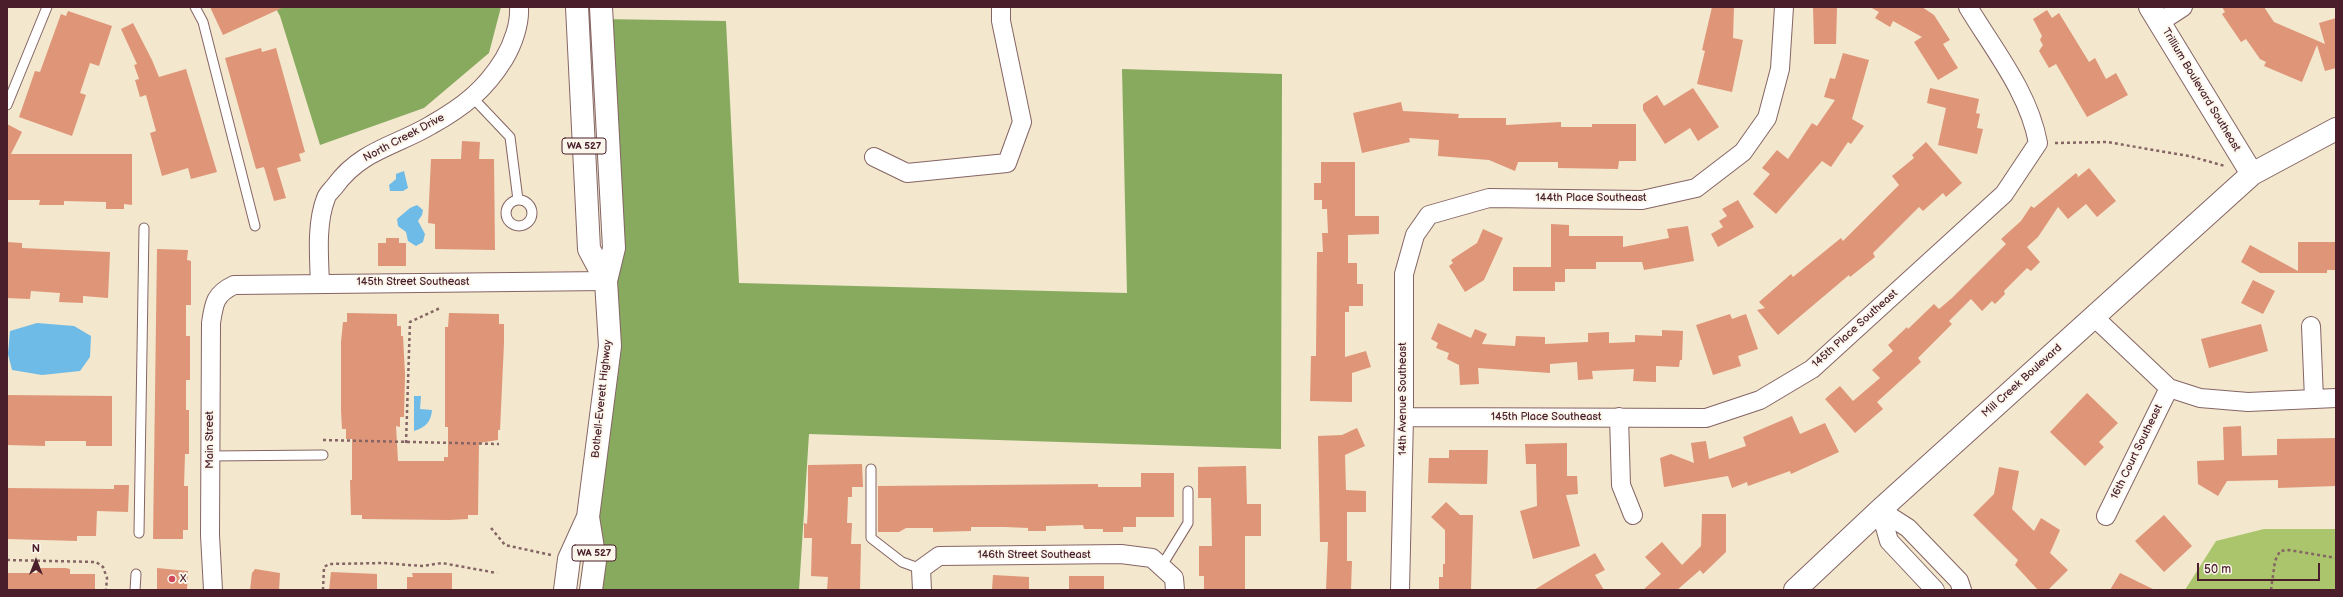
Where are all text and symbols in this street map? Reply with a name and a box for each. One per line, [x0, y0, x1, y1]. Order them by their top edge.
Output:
street label: Trillium Boulevard Southeast [2159, 26, 2243, 154]
street label: North Creek Drive [361, 111, 447, 165]
road number: WA 527 [562, 138, 606, 154]
street label: 144th Place Southeast [1536, 191, 1646, 205]
street label: 145th Street Southeast [357, 275, 469, 289]
street label: 145th Place Southeast [1810, 287, 1900, 371]
street label: Bothell-Everett Highway [589, 339, 615, 459]
street label: 14th Avenue Southeast [1396, 342, 1410, 456]
street label: Mill Creek Boulevard [1979, 342, 2065, 420]
street label: 16th Court Southeast [2108, 402, 2166, 502]
street label: 145th Place Southeast [1491, 410, 1601, 424]
street label: Main Street [203, 411, 217, 469]
north arrow [16, 541, 56, 581]
text: N [32, 542, 40, 555]
road number: WA 527 [572, 545, 616, 561]
street label: 146th Street Southeast [977, 548, 1091, 562]
scale bar [2199, 555, 2322, 581]
text: 50 m [2204, 562, 2231, 577]
place label: X [180, 572, 186, 586]
marker: X [167, 574, 177, 584]

